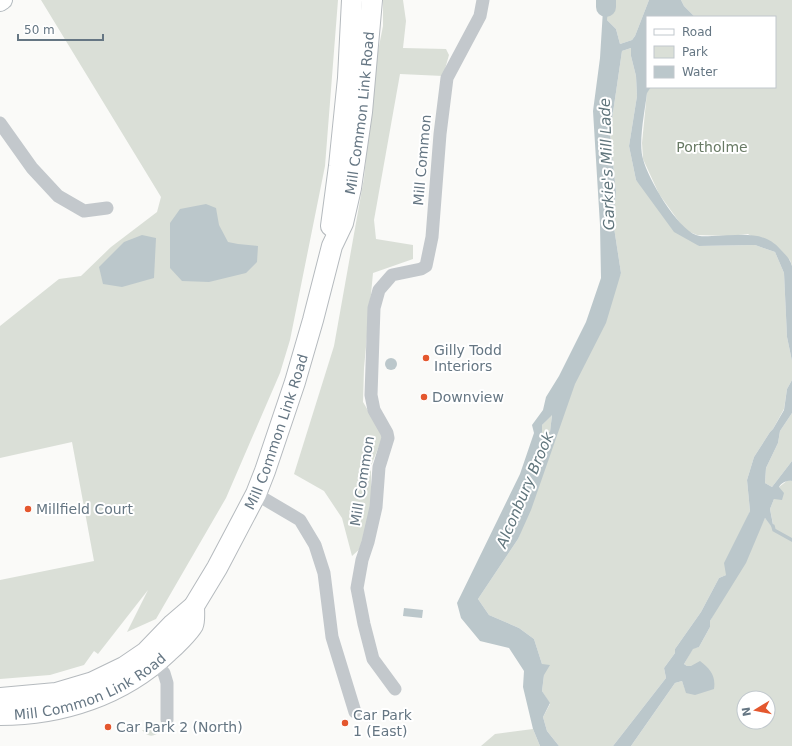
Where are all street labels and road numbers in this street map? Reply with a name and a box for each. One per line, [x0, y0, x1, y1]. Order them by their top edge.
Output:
street label: Mill Common Link Road [342, 31, 377, 196]
street label: Mill Common [410, 114, 434, 206]
street label: Mill Common Link Road [241, 352, 311, 512]
street label: Mill Common [347, 435, 377, 527]
street label: Mill Common Link Road [13, 650, 169, 723]

